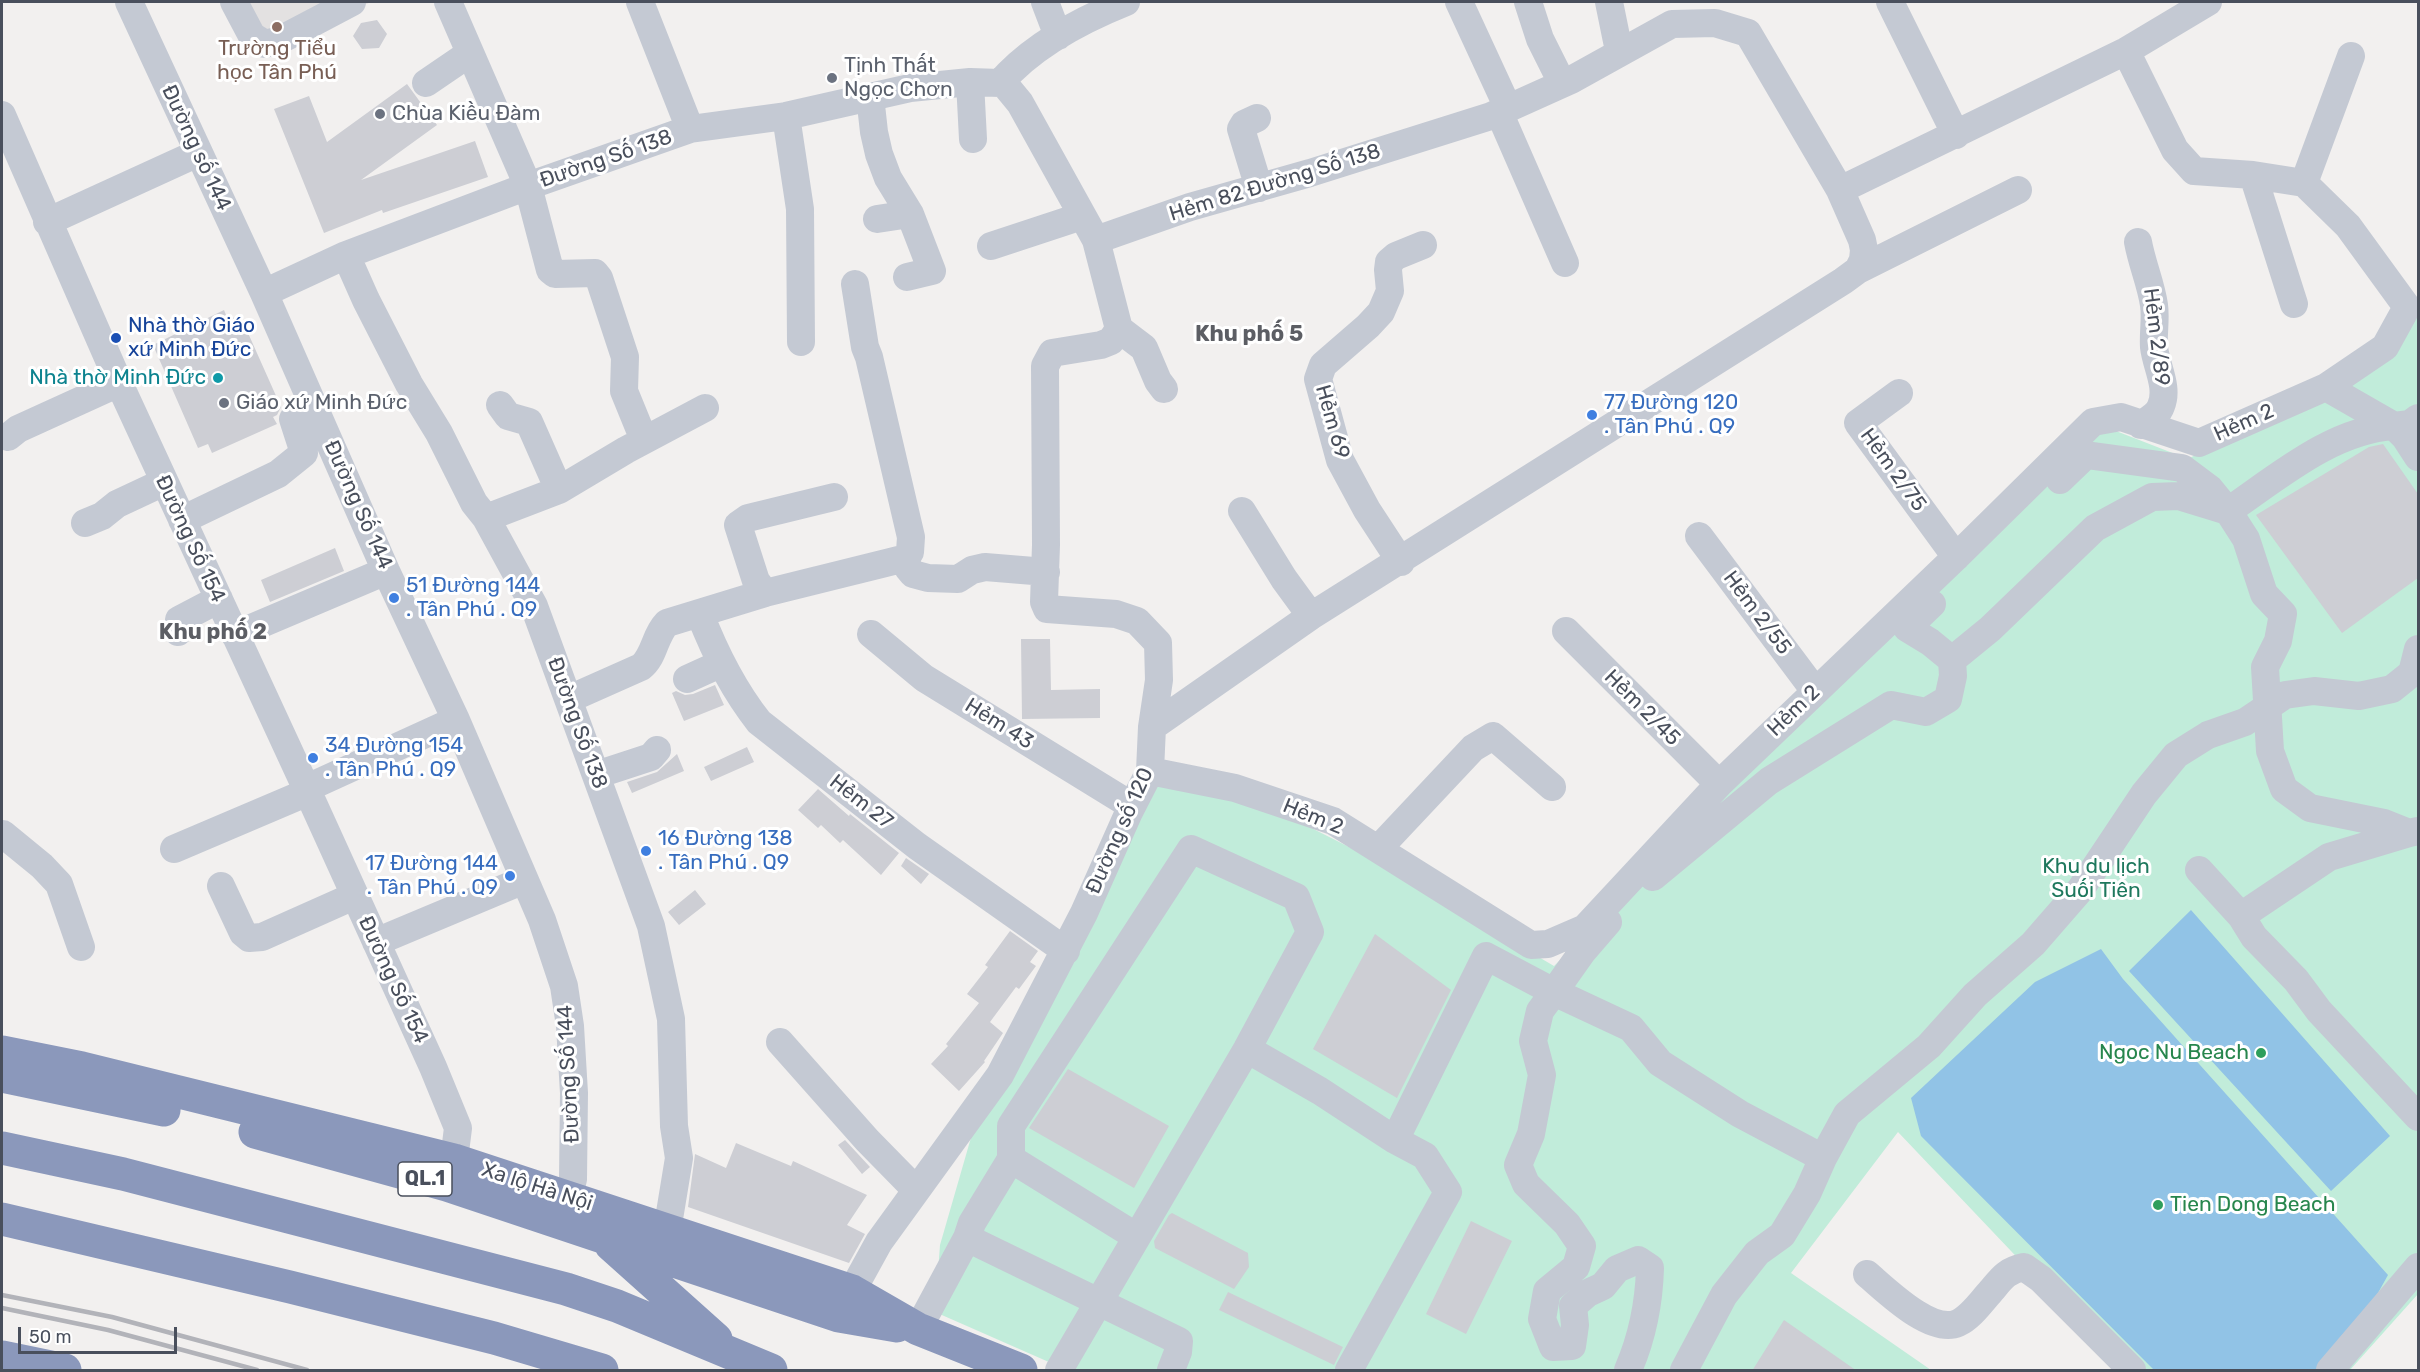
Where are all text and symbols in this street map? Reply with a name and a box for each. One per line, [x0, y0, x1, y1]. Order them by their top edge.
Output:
marker: Trường Tiểu học Tân Phú [270, 20, 284, 34]
place label: Trường Tiểu học Tân Phú [217, 36, 337, 86]
place label: Tịnh Thất Ngọc Chơn [844, 53, 953, 103]
marker: Tịnh Thất Ngọc Chơn [825, 71, 839, 85]
street label: Đường số 144 [156, 81, 236, 215]
place label: Chùa Kiều Đàm [392, 101, 540, 127]
marker: Chùa Kiều Đàm [373, 107, 387, 121]
street label: Đường Số 138 [537, 125, 675, 193]
street label: Hẻm 82 Đường Số 138 [1166, 139, 1384, 227]
street label: Hẻm 2/89 [2138, 287, 2174, 387]
place label: Nhà thờ Giáo xứ Minh Đức [128, 313, 255, 363]
district label: Khu phố 5 [1195, 322, 1303, 348]
marker: Nhà thờ Giáo xứ Minh Đức [109, 331, 123, 345]
place label: Nhà thờ Minh Đức [29, 365, 206, 391]
marker: Nhà thờ Minh Đức [211, 371, 225, 385]
street label: Hẻm 69 [1309, 382, 1355, 462]
place label: Giáo xứ Minh Đức [236, 390, 407, 416]
place label: 77 Đường 120 . Tân Phú . Q9 [1604, 390, 1738, 440]
marker: Giáo xứ Minh Đức [217, 396, 231, 410]
street label: Hẻm 2 [2210, 399, 2278, 447]
marker: 77 Đường 120 . Tân Phú . Q9 [1585, 408, 1599, 422]
street label: Hẻm 2/75 [1855, 424, 1931, 516]
street label: Đường Số 144 [318, 437, 398, 573]
street label: Đường Số 154 [149, 471, 231, 607]
street label: Hẻm 2/55 [1718, 566, 1796, 660]
place label: 51 Đường 144 . Tân Phú . Q9 [406, 573, 540, 623]
marker: 51 Đường 144 . Tân Phú . Q9 [387, 591, 401, 605]
district label: Khu phố 2 [159, 620, 267, 646]
street label: Đường Số 138 [542, 654, 612, 792]
street label: Hẻm 2/45 [1599, 665, 1685, 751]
street label: Hẻm 2 [1763, 680, 1825, 742]
street label: Hẻm 43 [960, 693, 1038, 755]
place label: 34 Đường 154 . Tân Phú . Q9 [325, 733, 463, 783]
marker: 34 Đường 154 . Tân Phú . Q9 [306, 751, 320, 765]
street label: Đường số 120 [1081, 764, 1159, 898]
street label: Hẻm 27 [824, 769, 898, 835]
street label: Hẻm 2 [1279, 794, 1347, 840]
place label: 16 Đường 138 . Tân Phú . Q9 [658, 826, 793, 876]
marker: 16 Đường 138 . Tân Phú . Q9 [639, 844, 653, 858]
place label: 17 Đường 144 . Tân Phú . Q9 [365, 851, 498, 901]
park label: Khu du lịch Suối Tiên [2042, 854, 2150, 904]
marker: 17 Đường 144 . Tân Phú . Q9 [503, 869, 517, 883]
street label: Đường Số 154 [352, 912, 434, 1048]
street label: Đường Số 144 [553, 1004, 585, 1144]
place label: Ngoc Nu Beach [2099, 1040, 2249, 1066]
marker: Ngoc Nu Beach [2254, 1046, 2268, 1060]
street label: Xa lộ Hà Nội [478, 1157, 596, 1217]
road number: QL.1 [398, 1162, 452, 1196]
place label: Tien Dong Beach [2170, 1192, 2336, 1218]
marker: Tien Dong Beach [2151, 1198, 2165, 1212]
scale bar [21, 1315, 180, 1353]
text: 50 m [29, 1326, 72, 1348]

